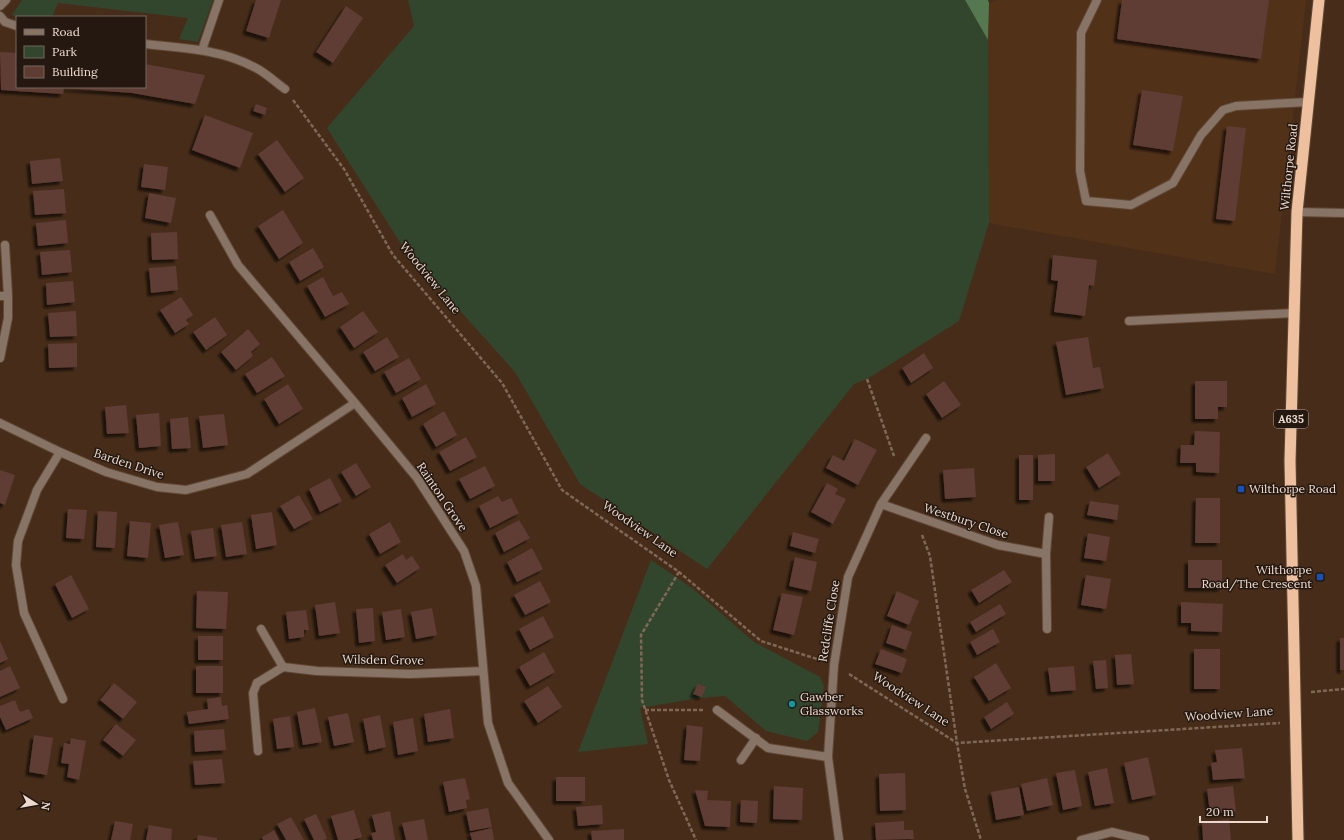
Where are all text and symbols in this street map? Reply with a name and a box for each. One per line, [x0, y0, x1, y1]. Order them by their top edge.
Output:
legend [16, 16, 146, 88]
text: Road [52, 24, 80, 39]
text: Park [52, 44, 78, 59]
text: Building [52, 64, 98, 79]
street label: Wilthorpe Road [1276, 123, 1301, 211]
street label: Woodview Lane [397, 239, 464, 317]
road number: A635 [1274, 410, 1308, 428]
street label: Barden Drive [92, 445, 167, 482]
street label: Rainton Grove [414, 459, 471, 535]
place label: Wilthorpe Road [1249, 481, 1336, 496]
marker: Wilthorpe Road [1236, 484, 1246, 494]
street label: Woodview Lane [600, 497, 681, 560]
street label: Westbury Close [922, 500, 1011, 541]
place label: Wilthorpe Road/The Crescent [1201, 562, 1312, 592]
marker: Wilthorpe Road/The Crescent [1315, 572, 1325, 582]
street label: Redcliffe Close [815, 578, 842, 663]
street label: Wilsden Grove [342, 651, 425, 668]
street label: Woodview Lane [870, 668, 953, 729]
place label: Gawber Glassworks [800, 689, 864, 718]
marker: Gawber Glassworks [787, 699, 797, 709]
street label: Woodview Lane [1184, 703, 1274, 724]
north arrow [16, 784, 56, 824]
scale bar [1200, 798, 1267, 824]
text: N [38, 800, 54, 812]
text: 20 m [1206, 804, 1234, 819]

